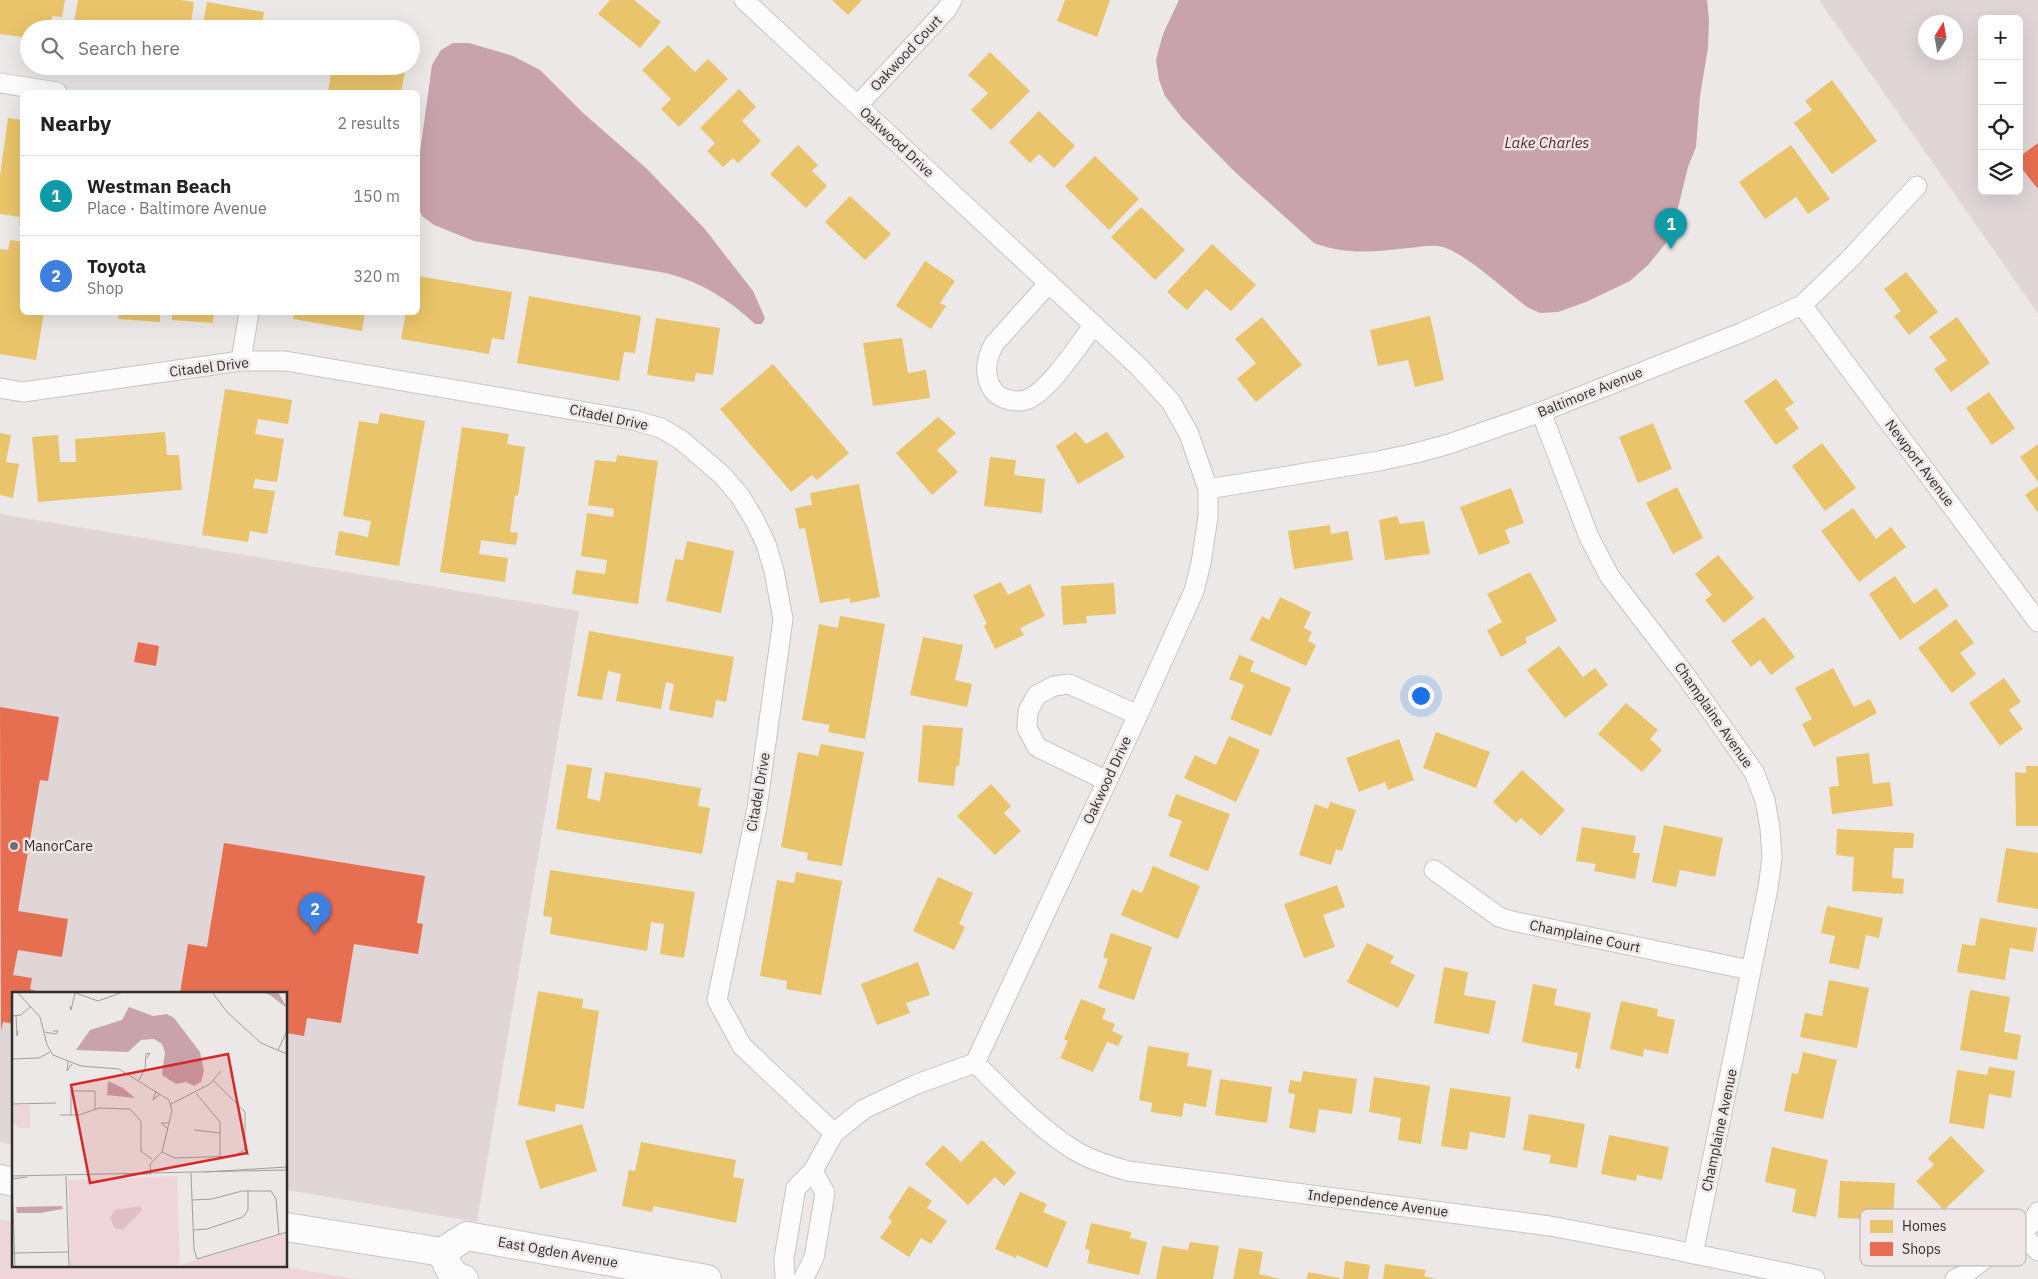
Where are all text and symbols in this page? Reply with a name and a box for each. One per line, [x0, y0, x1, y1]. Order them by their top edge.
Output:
street label: Oakwood Court [866, 11, 946, 95]
north arrow [1918, 15, 1963, 60]
map controls [1978, 15, 2023, 195]
button: + [1978, 15, 2023, 60]
search box [20, 20, 420, 75]
icon: search [38, 34, 66, 62]
text: Search here [78, 36, 180, 60]
button: − [1978, 60, 2023, 105]
street label: Oakwood Drive [856, 103, 938, 181]
button: locate [1978, 105, 2023, 150]
text: Nearby [40, 109, 111, 137]
text: 2 results [337, 113, 400, 133]
water label: Lake Charles [1505, 133, 1589, 152]
button: layers [1978, 150, 2023, 195]
text: Westman Beach [87, 174, 231, 198]
text: 1 [51, 186, 61, 206]
text: 150 m [353, 186, 400, 206]
text: Place · Baltimore Avenue [87, 198, 267, 218]
pin: 1 [1655, 208, 1687, 249]
text: Toyota [87, 254, 146, 278]
text: 2 [51, 266, 61, 286]
text: 320 m [353, 266, 400, 286]
text: Shop [87, 278, 124, 298]
street label: Citadel Drive [168, 353, 250, 381]
street label: Baltimore Avenue [1535, 363, 1645, 421]
street label: Citadel Drive [568, 400, 650, 434]
street label: Newport Avenue [1881, 416, 1959, 510]
street label: Champlaine Avenue [1671, 659, 1757, 772]
your location [1408, 683, 1434, 709]
street label: Oakwood Drive [1079, 733, 1135, 827]
street label: Citadel Drive [742, 751, 774, 833]
place label: ManorCare [24, 837, 93, 855]
marker: ManorCare [8, 840, 20, 852]
pin: 2 [299, 893, 331, 934]
street label: Champlaine Court [1528, 915, 1642, 957]
inset map [12, 992, 288, 1266]
street label: Champlaine Avenue [1697, 1067, 1741, 1193]
street label: Independence Avenue [1307, 1185, 1450, 1221]
legend [1860, 1209, 2026, 1266]
text: Homes [1902, 1217, 1947, 1235]
street label: East Ogden Avenue [497, 1233, 620, 1271]
text: Shops [1902, 1240, 1941, 1258]

